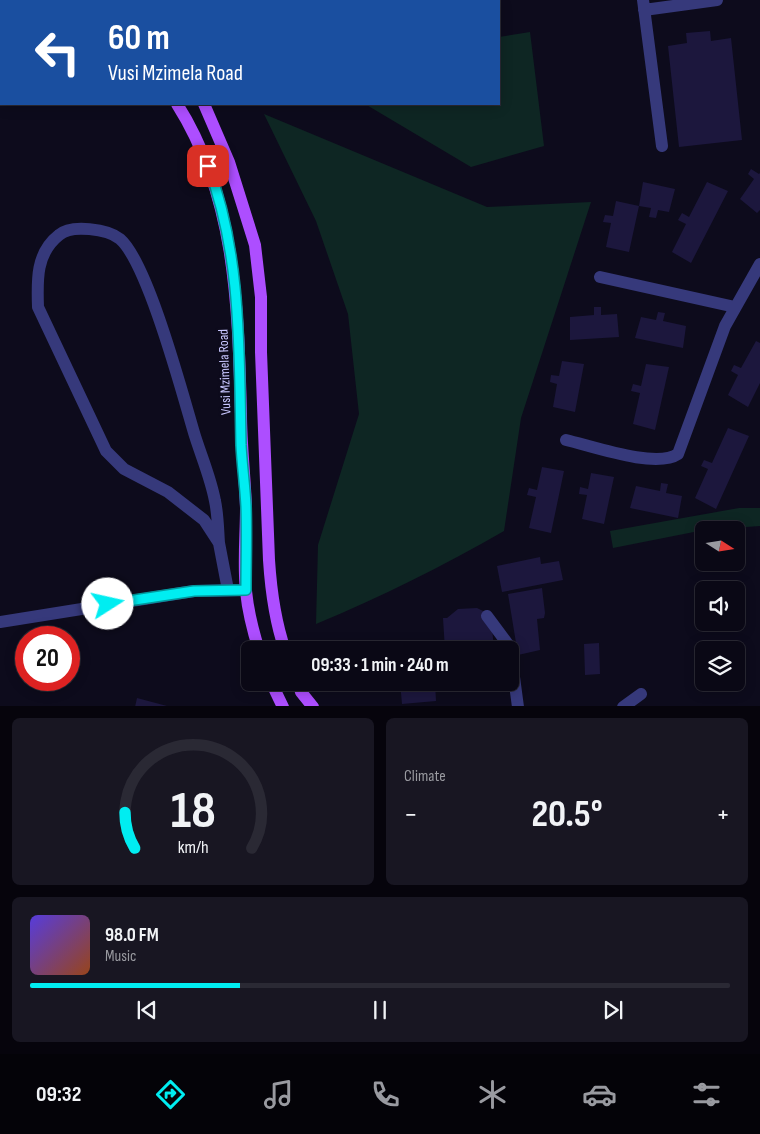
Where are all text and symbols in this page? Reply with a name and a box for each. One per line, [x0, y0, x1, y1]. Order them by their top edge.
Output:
text: 60 m [108, 17, 170, 60]
icon: left [25, 20, 90, 85]
text: Vusi Mzimela Road [108, 60, 243, 87]
pin [187, 145, 229, 187]
icon: arrive [194, 152, 222, 180]
street label: Vusi Mzimela Road [215, 329, 234, 415]
north arrow [695, 521, 745, 571]
map controls [695, 521, 745, 691]
position arrow [81, 577, 133, 629]
button: sound [695, 581, 745, 631]
speed limit sign: 20 [15, 626, 80, 691]
button: layers [695, 641, 745, 691]
text: 09:33 · 1 min · 240 m [311, 654, 449, 677]
text: Climate [404, 767, 446, 786]
text: 18 [171, 780, 215, 843]
text: 20.5° [531, 792, 603, 837]
text: − [404, 798, 418, 831]
text: + [716, 798, 730, 831]
text: km/h [178, 837, 208, 858]
text: 98.0 FM [105, 924, 159, 947]
text: Music [105, 947, 136, 966]
icon: previous [133, 996, 161, 1024]
icon: pause [366, 996, 394, 1024]
icon: next [599, 996, 627, 1024]
icon: directions [153, 1077, 188, 1112]
icon: music [261, 1077, 296, 1112]
icon: phone [368, 1077, 403, 1112]
icon: climate [475, 1077, 510, 1112]
icon: car [582, 1077, 617, 1112]
icon: filters [689, 1077, 724, 1112]
text: 09:32 [36, 1081, 81, 1108]

